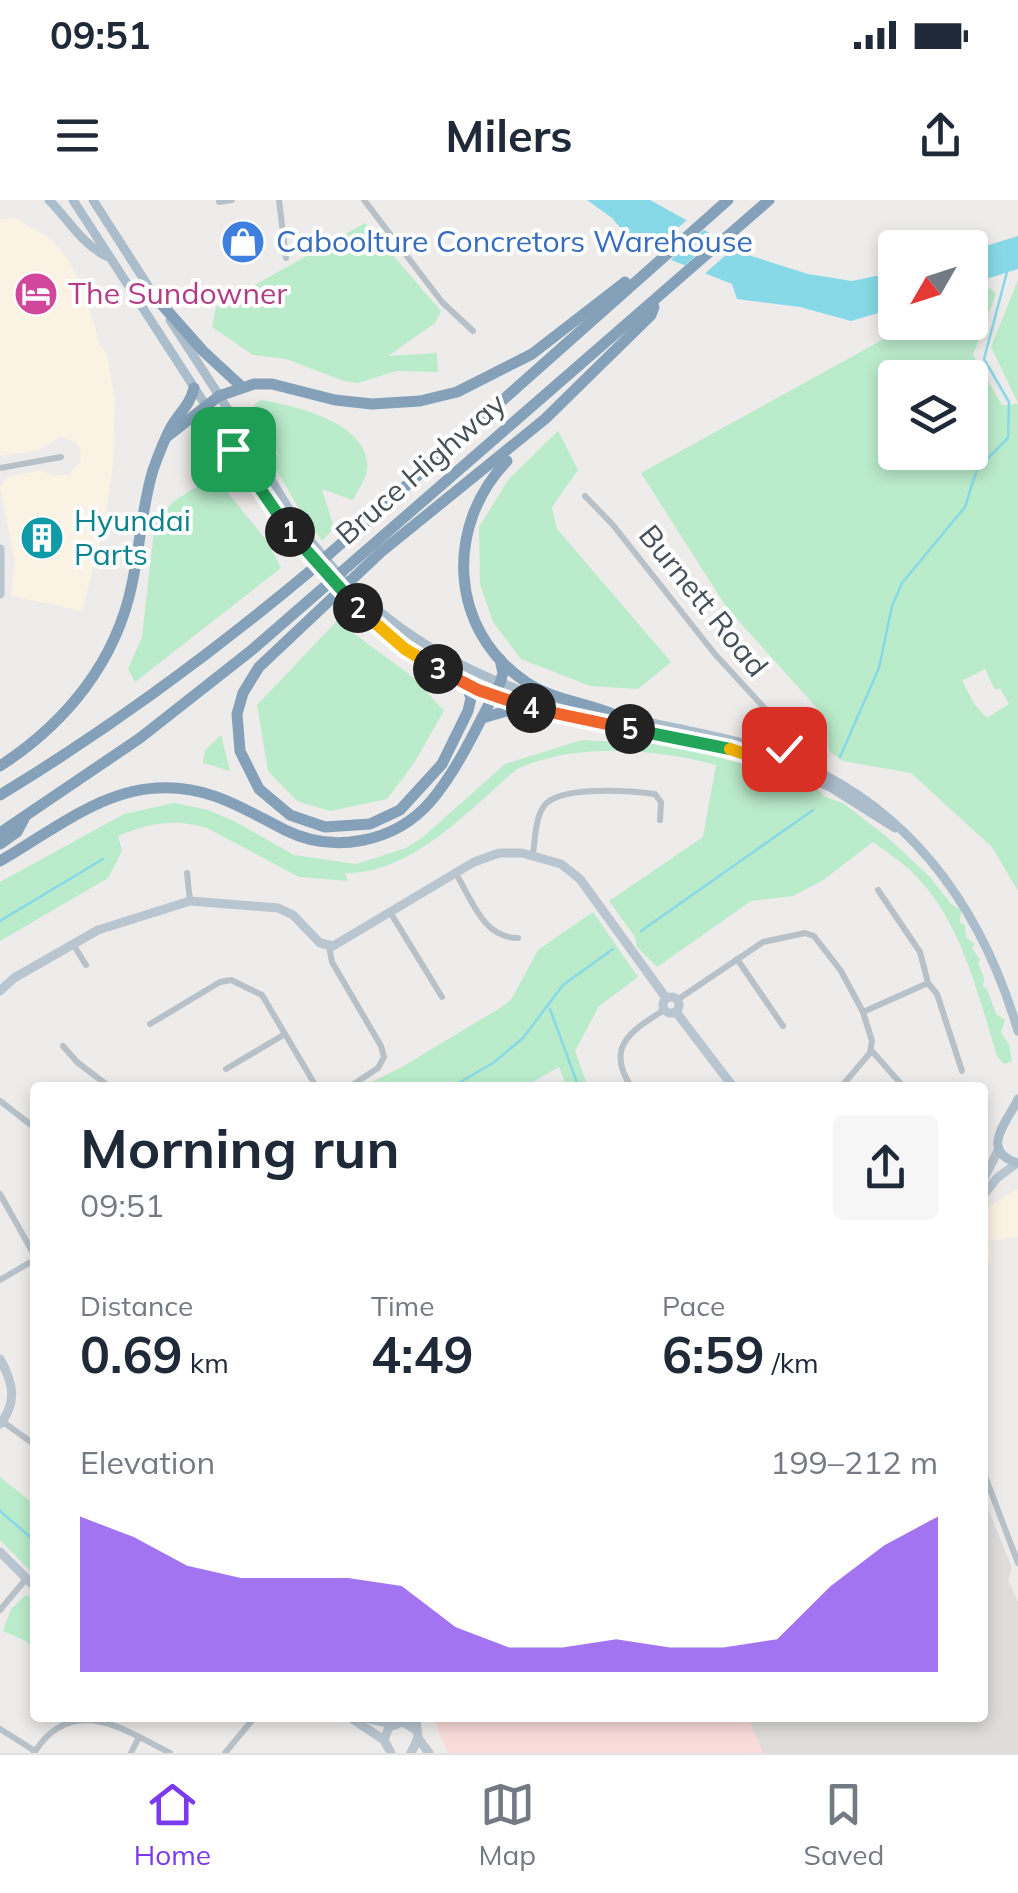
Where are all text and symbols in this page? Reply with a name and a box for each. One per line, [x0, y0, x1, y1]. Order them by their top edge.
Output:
text: 09:51 [50, 11, 151, 59]
text: Milers [445, 107, 573, 163]
icon: menu [50, 108, 105, 163]
icon: share [913, 108, 968, 163]
shop icon: Caboolture Concretors Warehouse [220, 219, 266, 265]
place label: Caboolture Concretors Warehouse [276, 222, 753, 260]
north arrow [878, 230, 988, 340]
map controls [878, 230, 988, 470]
hotel icon: The Sundowner [13, 271, 59, 317]
place label: The Sundowner [68, 274, 287, 312]
button: layers [878, 360, 988, 470]
street label: Bruce Highway [328, 384, 513, 552]
pin [191, 407, 276, 492]
icon: arrive [206, 422, 261, 477]
place label: Hyundai Parts [74, 501, 191, 573]
pin: 1 [265, 507, 315, 557]
text: 1 [282, 514, 298, 549]
building icon: Hyundai Parts [19, 515, 65, 561]
street label: Burnett Road [631, 517, 777, 684]
pin: 2 [333, 583, 383, 633]
text: 2 [350, 590, 366, 625]
pin: 3 [413, 644, 463, 694]
text: 3 [430, 651, 446, 686]
pin: 4 [506, 683, 556, 733]
text: 4 [523, 690, 539, 725]
pin: 5 [605, 704, 655, 754]
pin [742, 707, 827, 792]
text: 5 [622, 711, 638, 746]
icon: check [757, 722, 812, 777]
text: Morning run [80, 1113, 400, 1182]
button: share [833, 1115, 938, 1220]
text: 09:51 [80, 1185, 164, 1225]
text: Distance [80, 1288, 193, 1323]
text: Time [371, 1288, 434, 1323]
text: Pace [662, 1288, 725, 1323]
text: 0.69 [80, 1323, 182, 1386]
text: 4:49 [371, 1323, 473, 1386]
text: 6:59 [662, 1323, 764, 1386]
text: km [182, 1345, 229, 1380]
text: /km [764, 1345, 819, 1380]
text: Elevation [80, 1442, 215, 1482]
text: 199–212 m [770, 1442, 938, 1482]
tab: Home [134, 1777, 211, 1872]
tab: Map [478, 1777, 536, 1872]
tab: Saved [803, 1777, 884, 1872]

